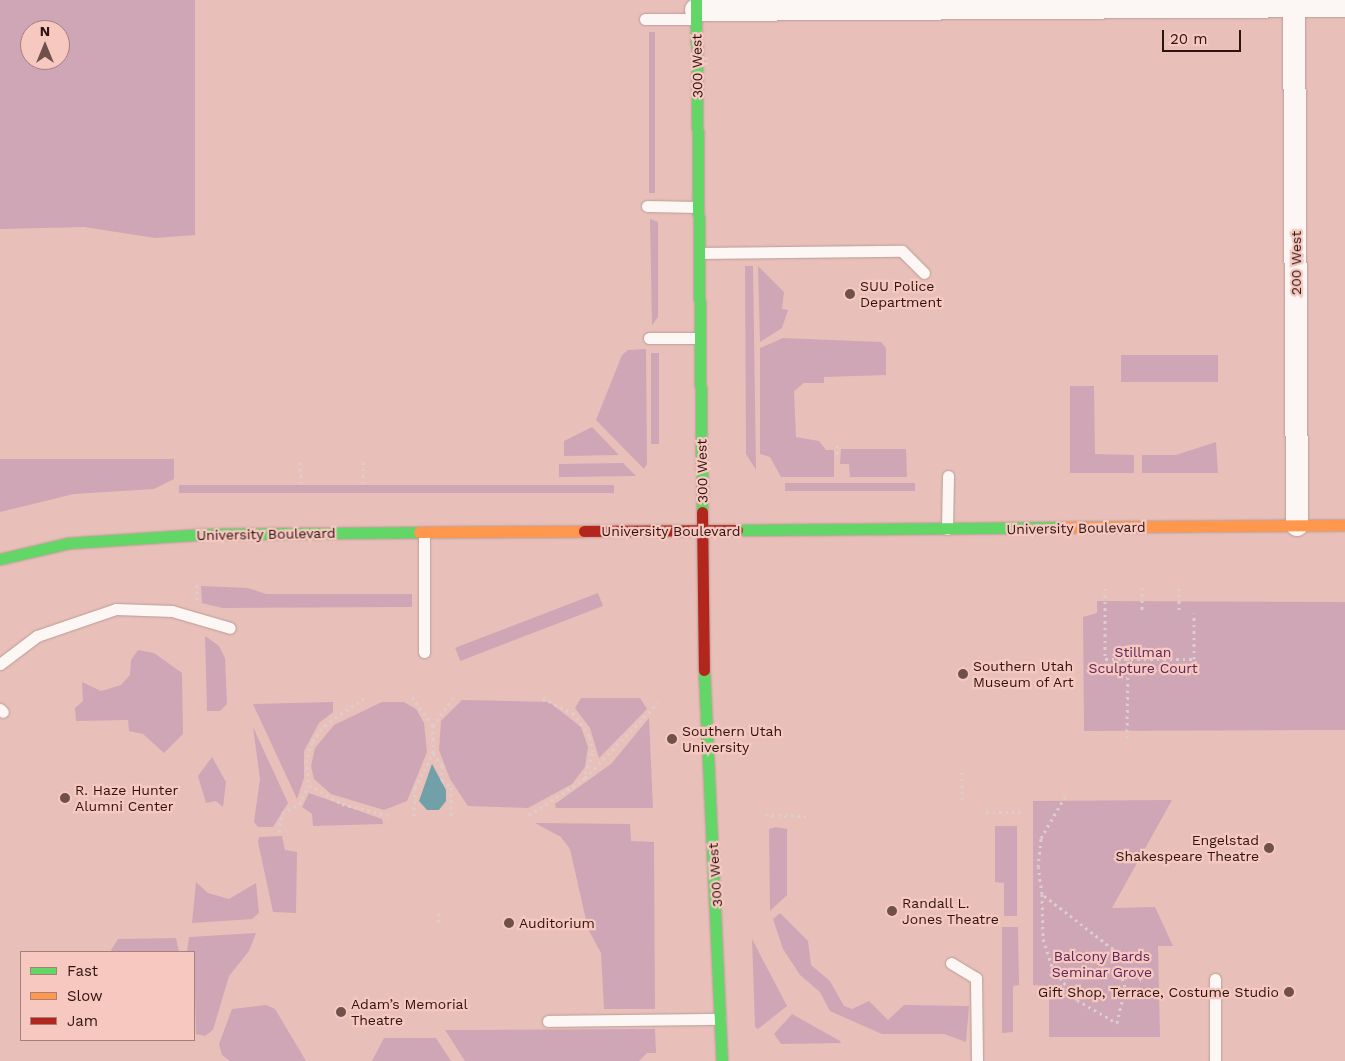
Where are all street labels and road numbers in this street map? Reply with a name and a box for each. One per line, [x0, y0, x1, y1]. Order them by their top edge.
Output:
street label: 300 West [688, 34, 706, 98]
street label: 200 West [1288, 231, 1304, 295]
street label: 300 West [693, 439, 711, 503]
street label: University Boulevard [1006, 518, 1146, 538]
street label: University Boulevard [601, 523, 741, 539]
street label: University Boulevard [196, 524, 336, 544]
street label: 300 West [704, 842, 726, 908]

